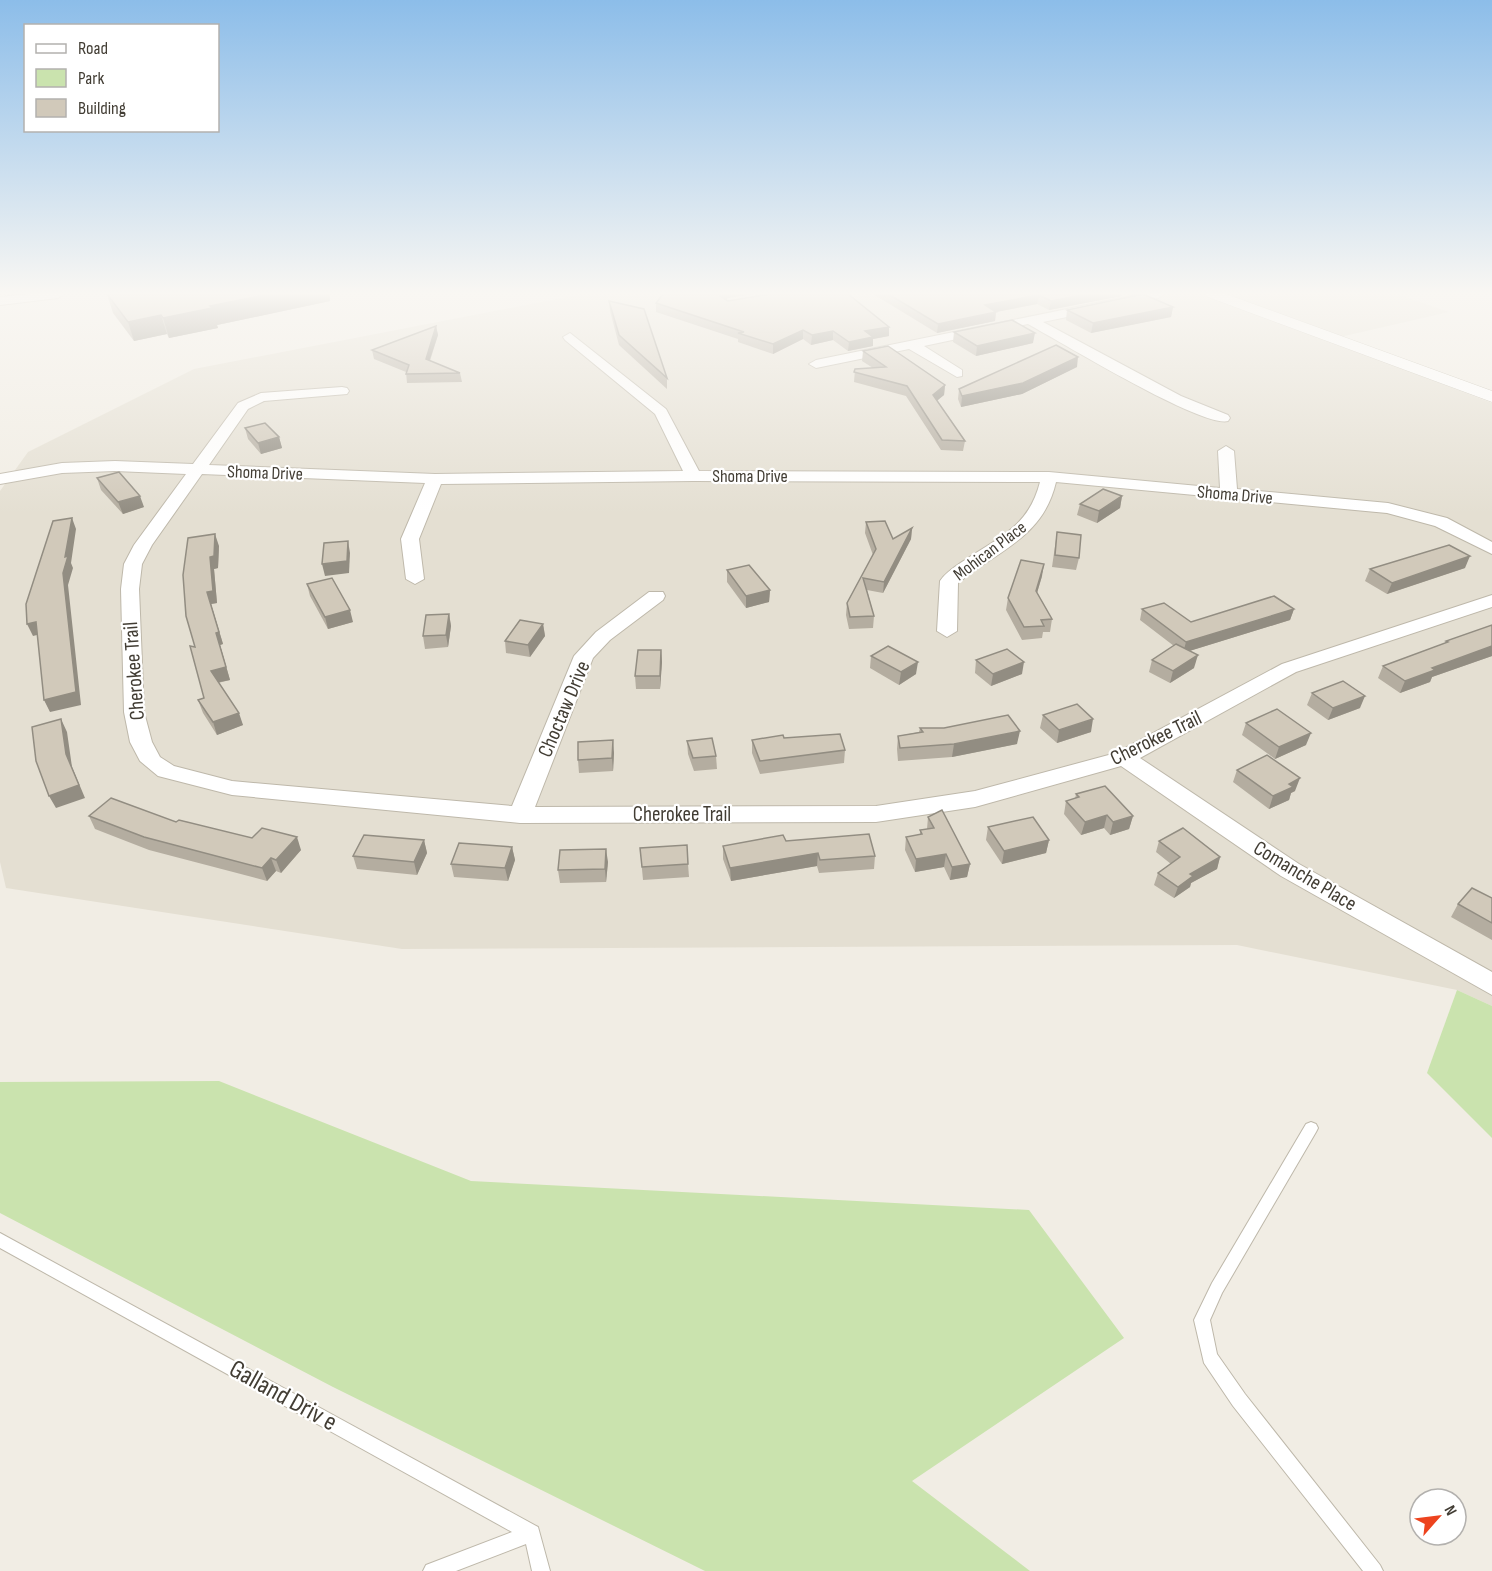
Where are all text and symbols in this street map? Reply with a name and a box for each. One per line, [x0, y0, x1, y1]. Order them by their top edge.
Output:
legend [24, 24, 219, 132]
text: Road [78, 38, 108, 59]
text: Park [78, 68, 104, 89]
text: Building [78, 98, 126, 119]
street label: Shoma Drive [227, 461, 303, 485]
street label: Shoma Drive [712, 466, 788, 487]
street label: Shoma Drive [1196, 481, 1274, 509]
street label: Mohican Place [949, 517, 1031, 585]
street label: Cherokee Trail [118, 621, 150, 721]
street label: Choctaw Drive [533, 657, 595, 761]
street label: Cherokee Trail [1106, 705, 1206, 771]
street label: Cherokee Trail [633, 802, 731, 827]
street label: Comanche Place [1249, 835, 1361, 917]
street label: Galland Driv e [224, 1354, 342, 1438]
north arrow [1408, 1487, 1468, 1547]
text: N [1440, 1502, 1460, 1519]

